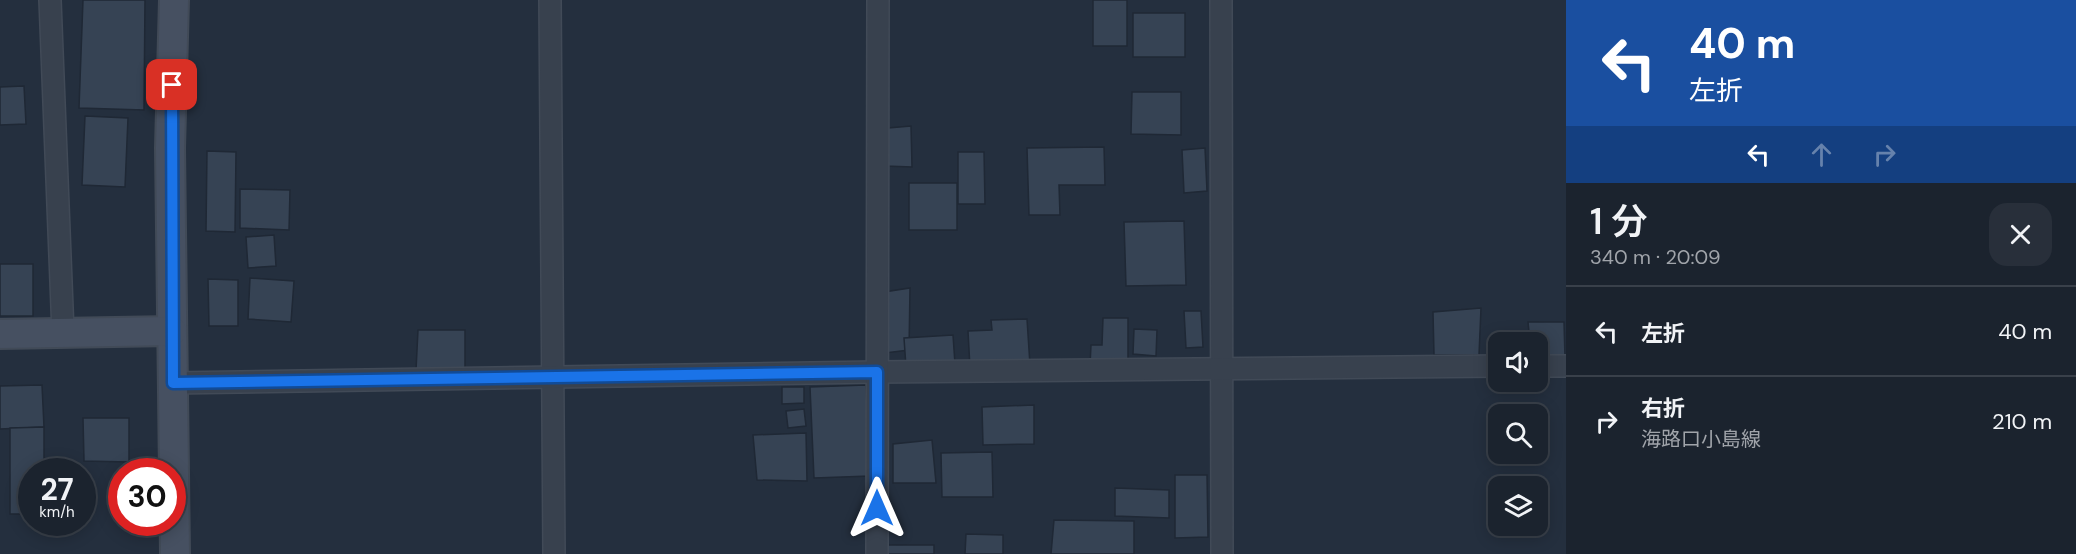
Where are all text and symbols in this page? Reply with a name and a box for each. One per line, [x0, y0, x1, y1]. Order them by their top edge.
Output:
text: 40 m [1689, 16, 1795, 71]
icon: left [1590, 24, 1668, 102]
pin [146, 59, 197, 110]
icon: arrive [155, 68, 188, 101]
text: 左折 [1689, 73, 1743, 108]
icon: left [1742, 138, 1775, 171]
icon: ahead [1805, 138, 1838, 171]
icon: right [1868, 138, 1901, 171]
text: 1 分 [1590, 198, 1647, 245]
button: close [1989, 203, 2052, 266]
text: 340 m · 20:09 [1590, 244, 1721, 270]
icon: left [1590, 315, 1623, 348]
text: 40 m [1998, 317, 2052, 346]
text: 左折 [1641, 319, 1685, 348]
map controls [1488, 332, 1548, 536]
button: sound [1488, 332, 1548, 392]
text: 右折 [1641, 394, 1685, 423]
button: search [1488, 404, 1548, 464]
icon: right [1590, 405, 1623, 438]
text: 210 m [1992, 407, 2052, 436]
text: 海路口小島線 [1641, 426, 1761, 452]
speed limit sign: 30 [108, 458, 186, 536]
text: 27 [40, 470, 74, 509]
position arrow [845, 476, 909, 540]
button: layers [1488, 476, 1548, 536]
text: km/h [39, 502, 75, 522]

